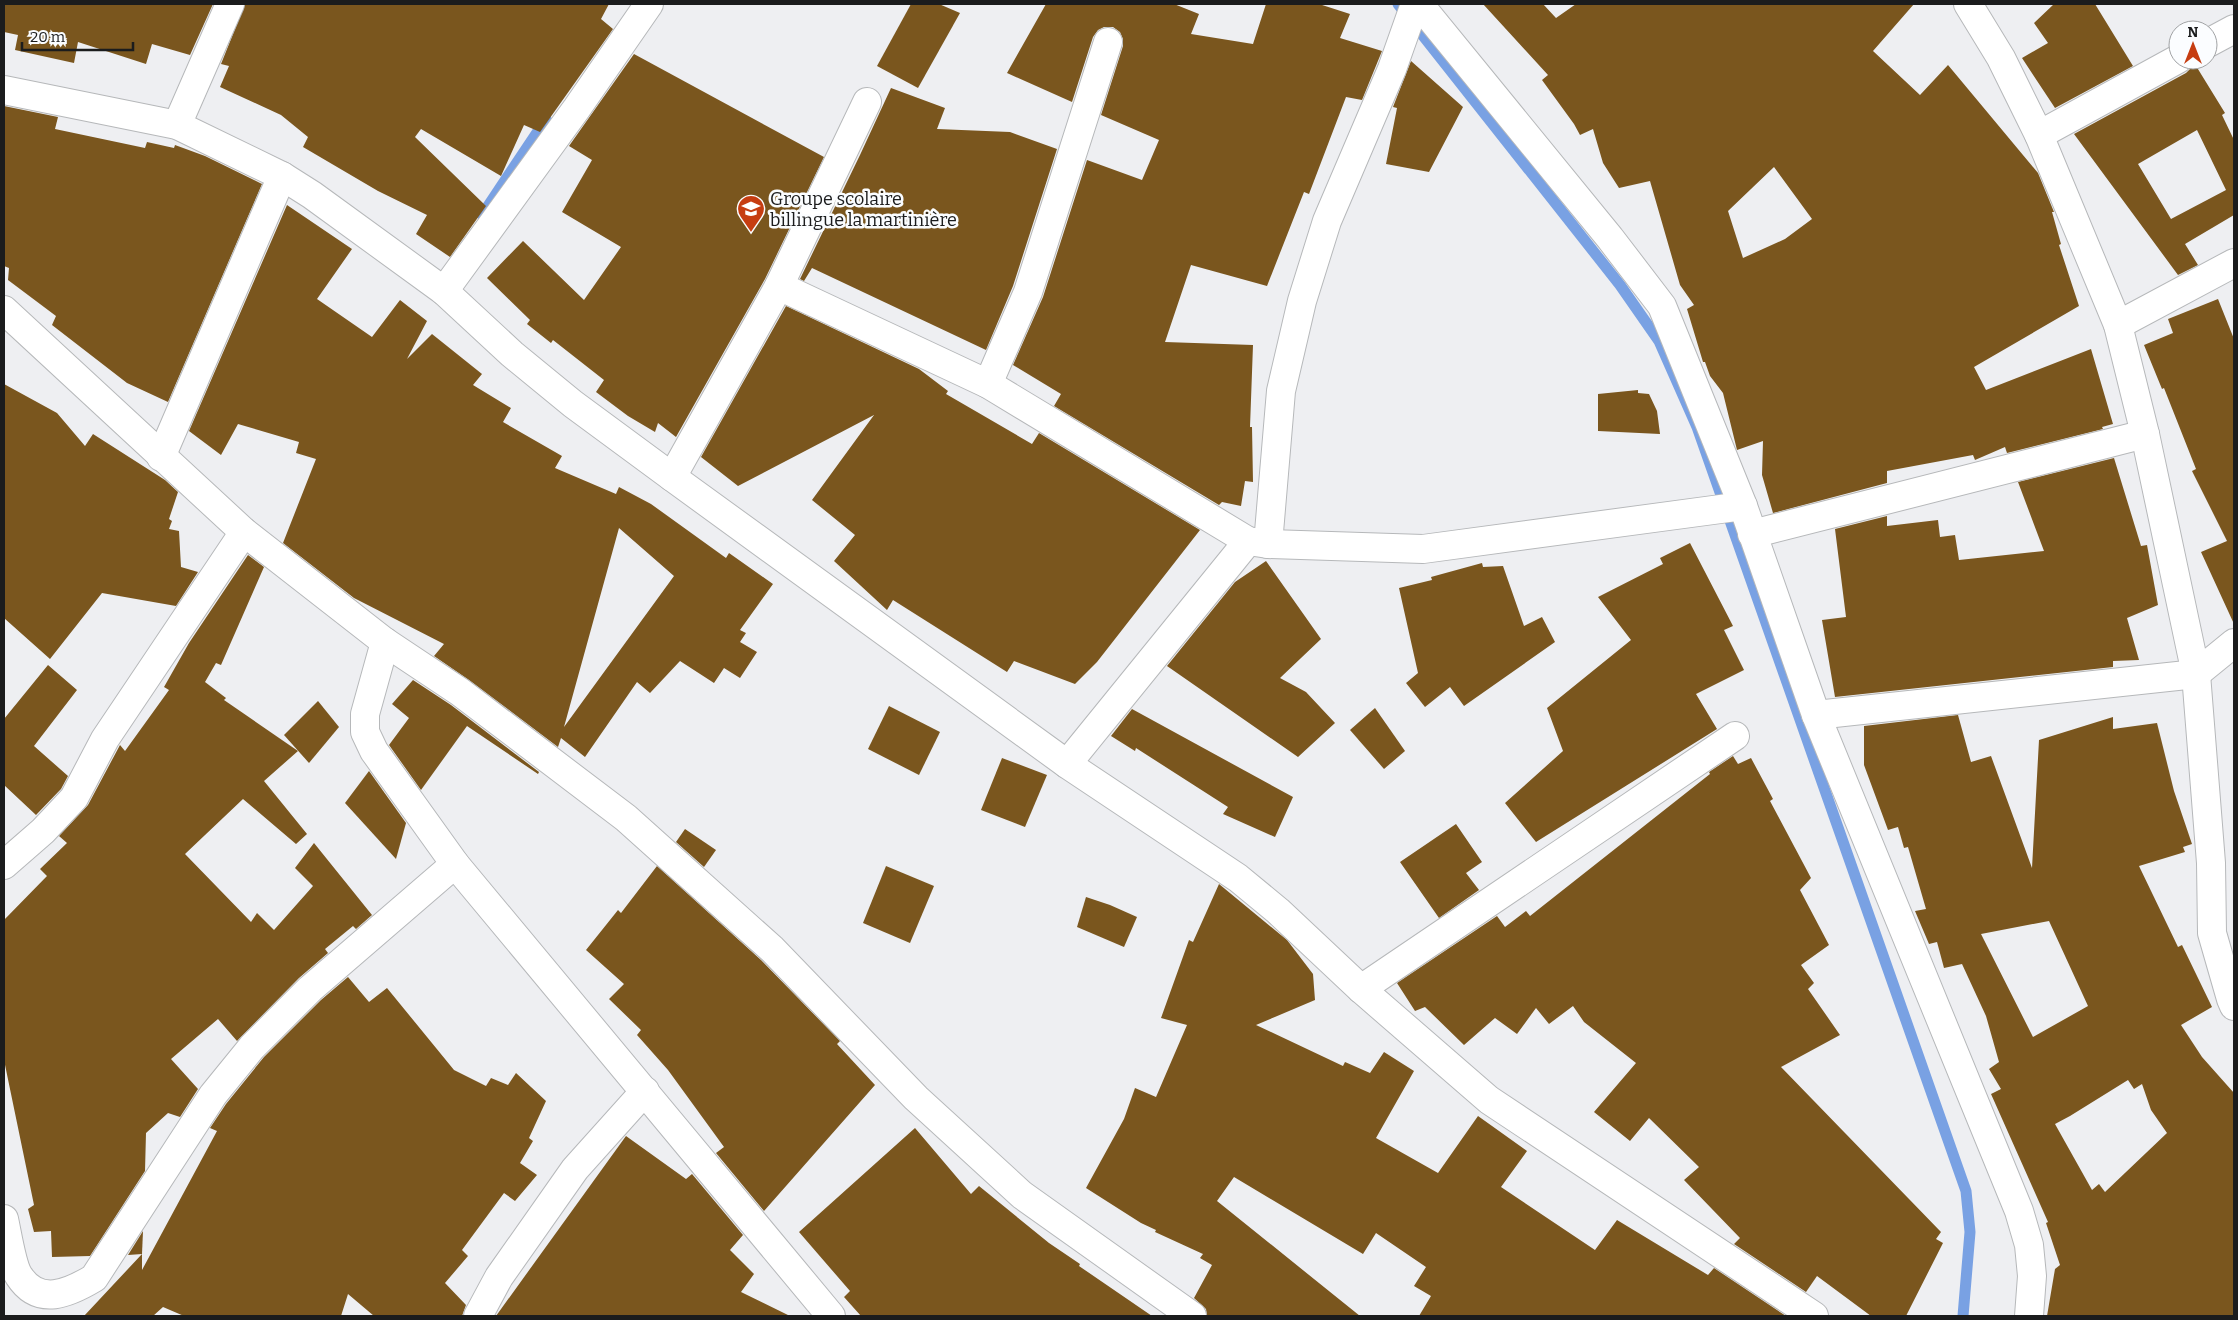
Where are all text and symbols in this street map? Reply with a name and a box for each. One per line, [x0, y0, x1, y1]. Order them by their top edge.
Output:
scale bar [22, 20, 134, 52]
north arrow [2168, 20, 2218, 70]
text: N [2188, 24, 2199, 41]
text: 20 m [30, 28, 66, 46]
place label: Groupe scolaire billingue la martinière [770, 188, 957, 231]
school or university icon: Groupe scolaire billingue la martinière [736, 194, 766, 233]

